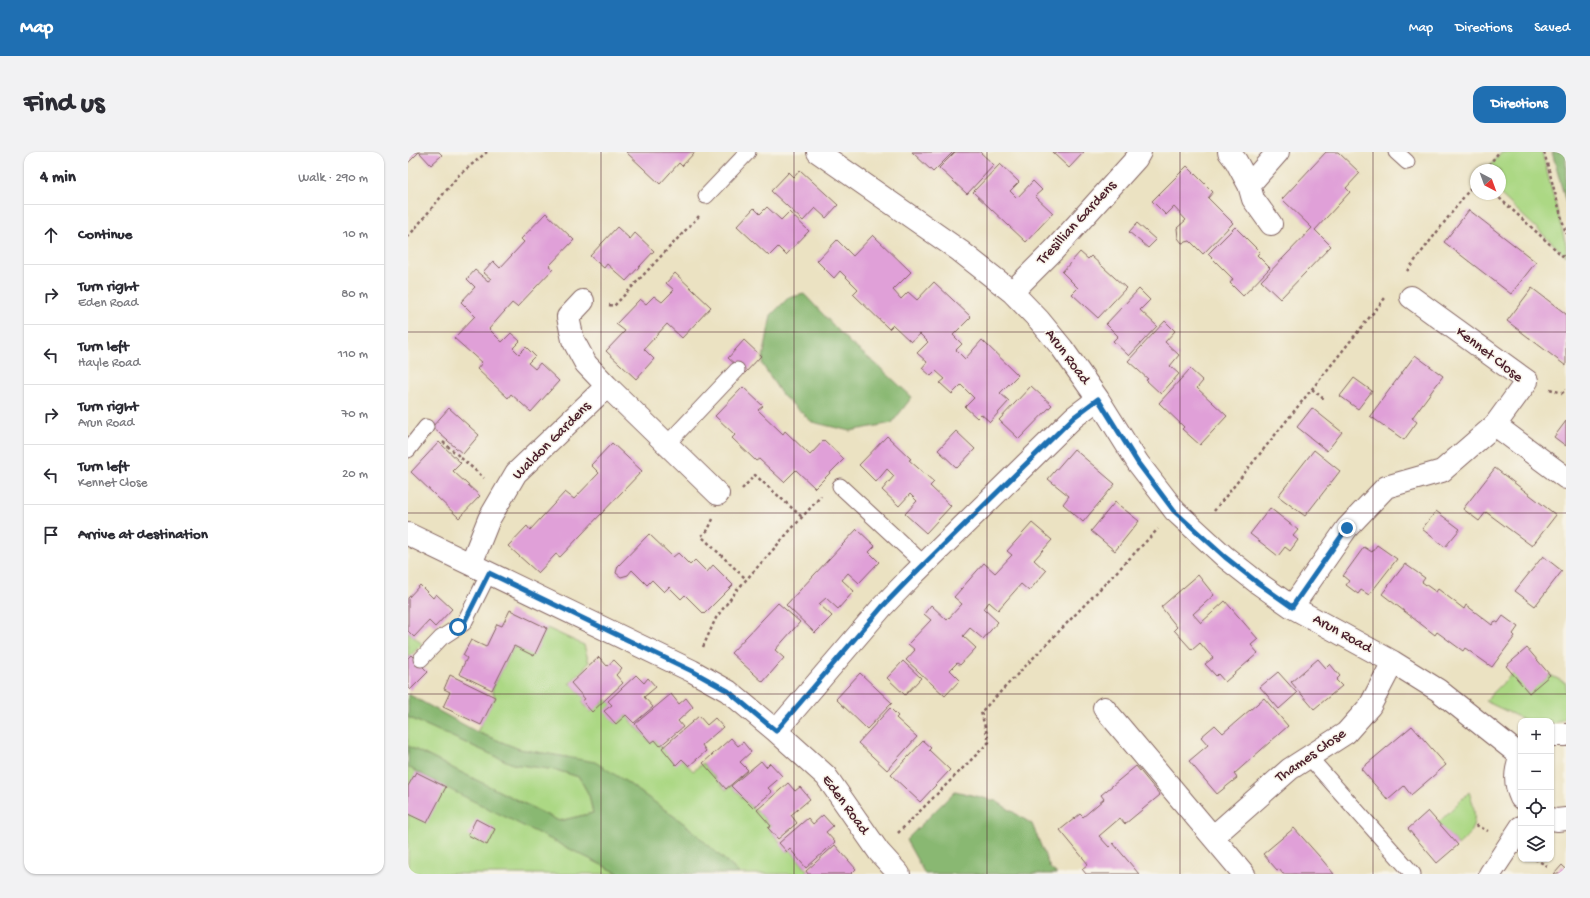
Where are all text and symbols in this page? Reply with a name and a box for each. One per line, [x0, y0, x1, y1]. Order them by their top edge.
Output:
text: Map [20, 17, 53, 40]
text: Map [1409, 20, 1433, 37]
text: Directions [1455, 20, 1512, 37]
text: Saved [1534, 20, 1570, 37]
button: Directions [1473, 86, 1566, 123]
text: Find us [24, 88, 104, 121]
north arrow [1470, 164, 1506, 200]
text: 4 min [40, 168, 76, 188]
text: Walk · 290 m [298, 171, 368, 186]
street label: Tresillian Gardens [1033, 177, 1121, 270]
icon: ahead [40, 224, 62, 246]
text: Continue [78, 226, 132, 244]
text: 10 m [343, 227, 368, 242]
text: Turn right [78, 278, 138, 296]
icon: right [40, 284, 62, 306]
text: 80 m [341, 287, 368, 302]
text: Eden Road [78, 296, 138, 311]
street label: Kennet Close [1452, 323, 1526, 387]
street label: Arun Road [1040, 326, 1094, 389]
text: Turn left [78, 338, 129, 356]
icon: left [40, 344, 62, 366]
text: 110 m [338, 347, 368, 362]
text: Hayle Road [78, 356, 140, 371]
text: Turn right [78, 398, 138, 416]
street label: Waldon Gardens [509, 398, 595, 484]
icon: right [40, 404, 62, 426]
text: 70 m [342, 407, 368, 422]
text: Arun Road [78, 416, 134, 431]
text: Turn left [78, 458, 129, 476]
icon: left [40, 464, 62, 486]
text: 20 m [342, 467, 368, 482]
text: Kennet Close [78, 476, 147, 491]
route end [1338, 519, 1356, 537]
icon: arrive [40, 524, 62, 546]
text: Arrive at destination [78, 526, 208, 544]
street label: Arun Road [1309, 610, 1376, 658]
route start [449, 618, 467, 636]
map controls [1518, 718, 1554, 862]
button: + [1518, 718, 1554, 754]
street label: Thames Close [1271, 725, 1350, 787]
button: − [1518, 754, 1554, 790]
street label: Eden Road [817, 772, 873, 839]
button: locate [1518, 790, 1554, 826]
button: layers [1518, 826, 1554, 862]

